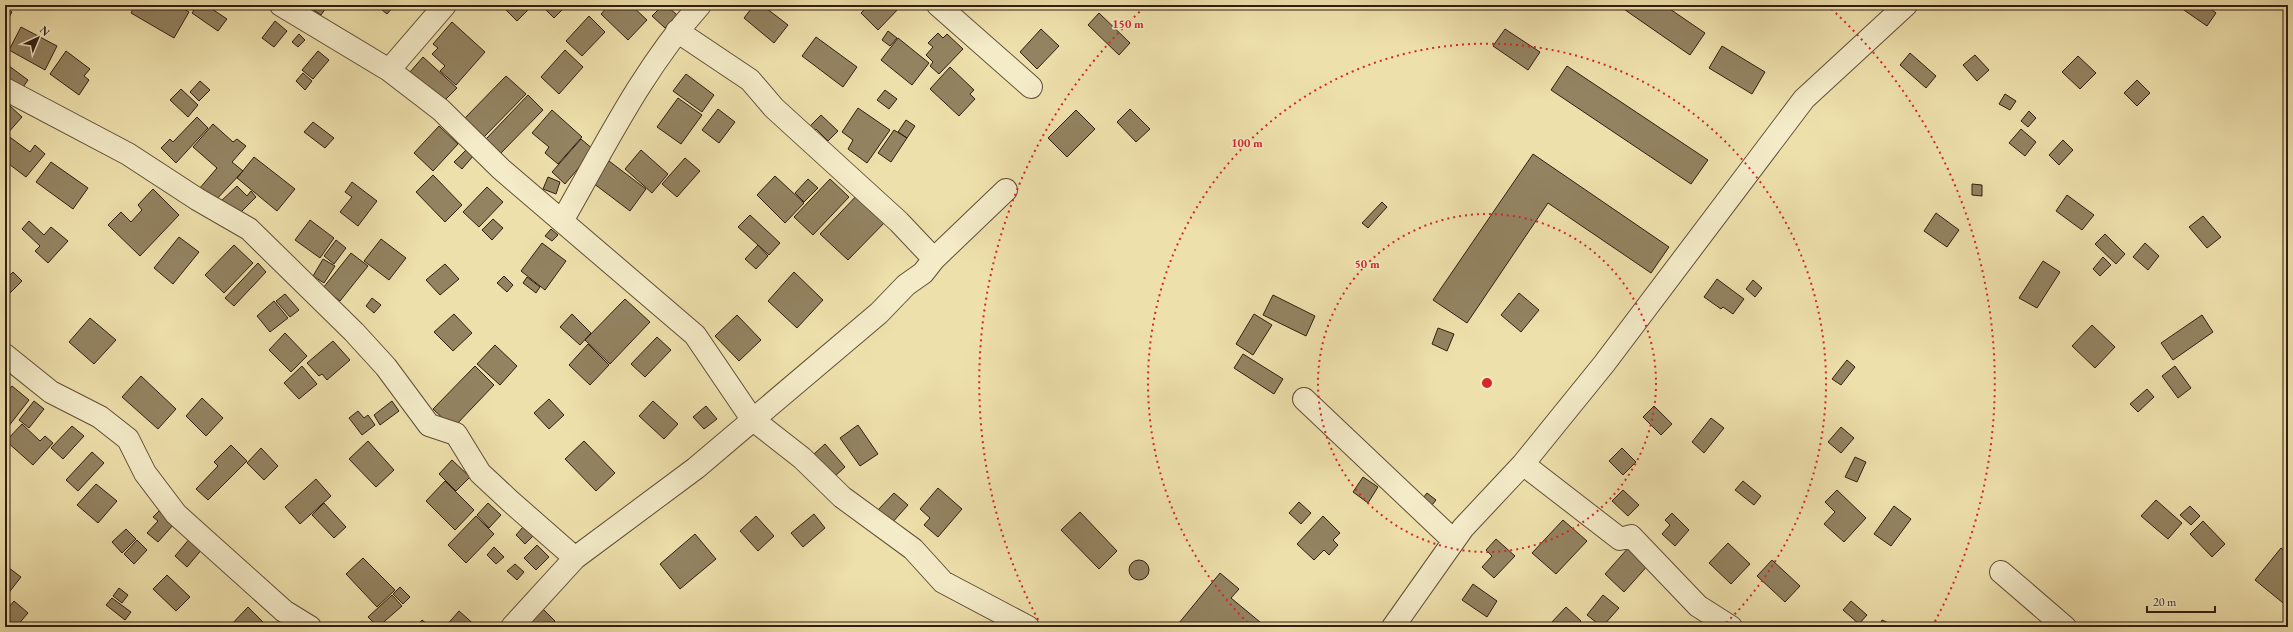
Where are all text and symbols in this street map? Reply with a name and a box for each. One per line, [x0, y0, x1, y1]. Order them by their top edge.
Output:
text: 150 m [1112, 16, 1144, 32]
north arrow [18, 18, 58, 58]
text: N [37, 23, 53, 39]
text: 100 m [1231, 135, 1263, 151]
text: 50 m [1354, 256, 1380, 272]
centre of rings [1480, 376, 1494, 390]
scale bar [2147, 588, 2215, 614]
text: 20 m [2153, 594, 2177, 610]

